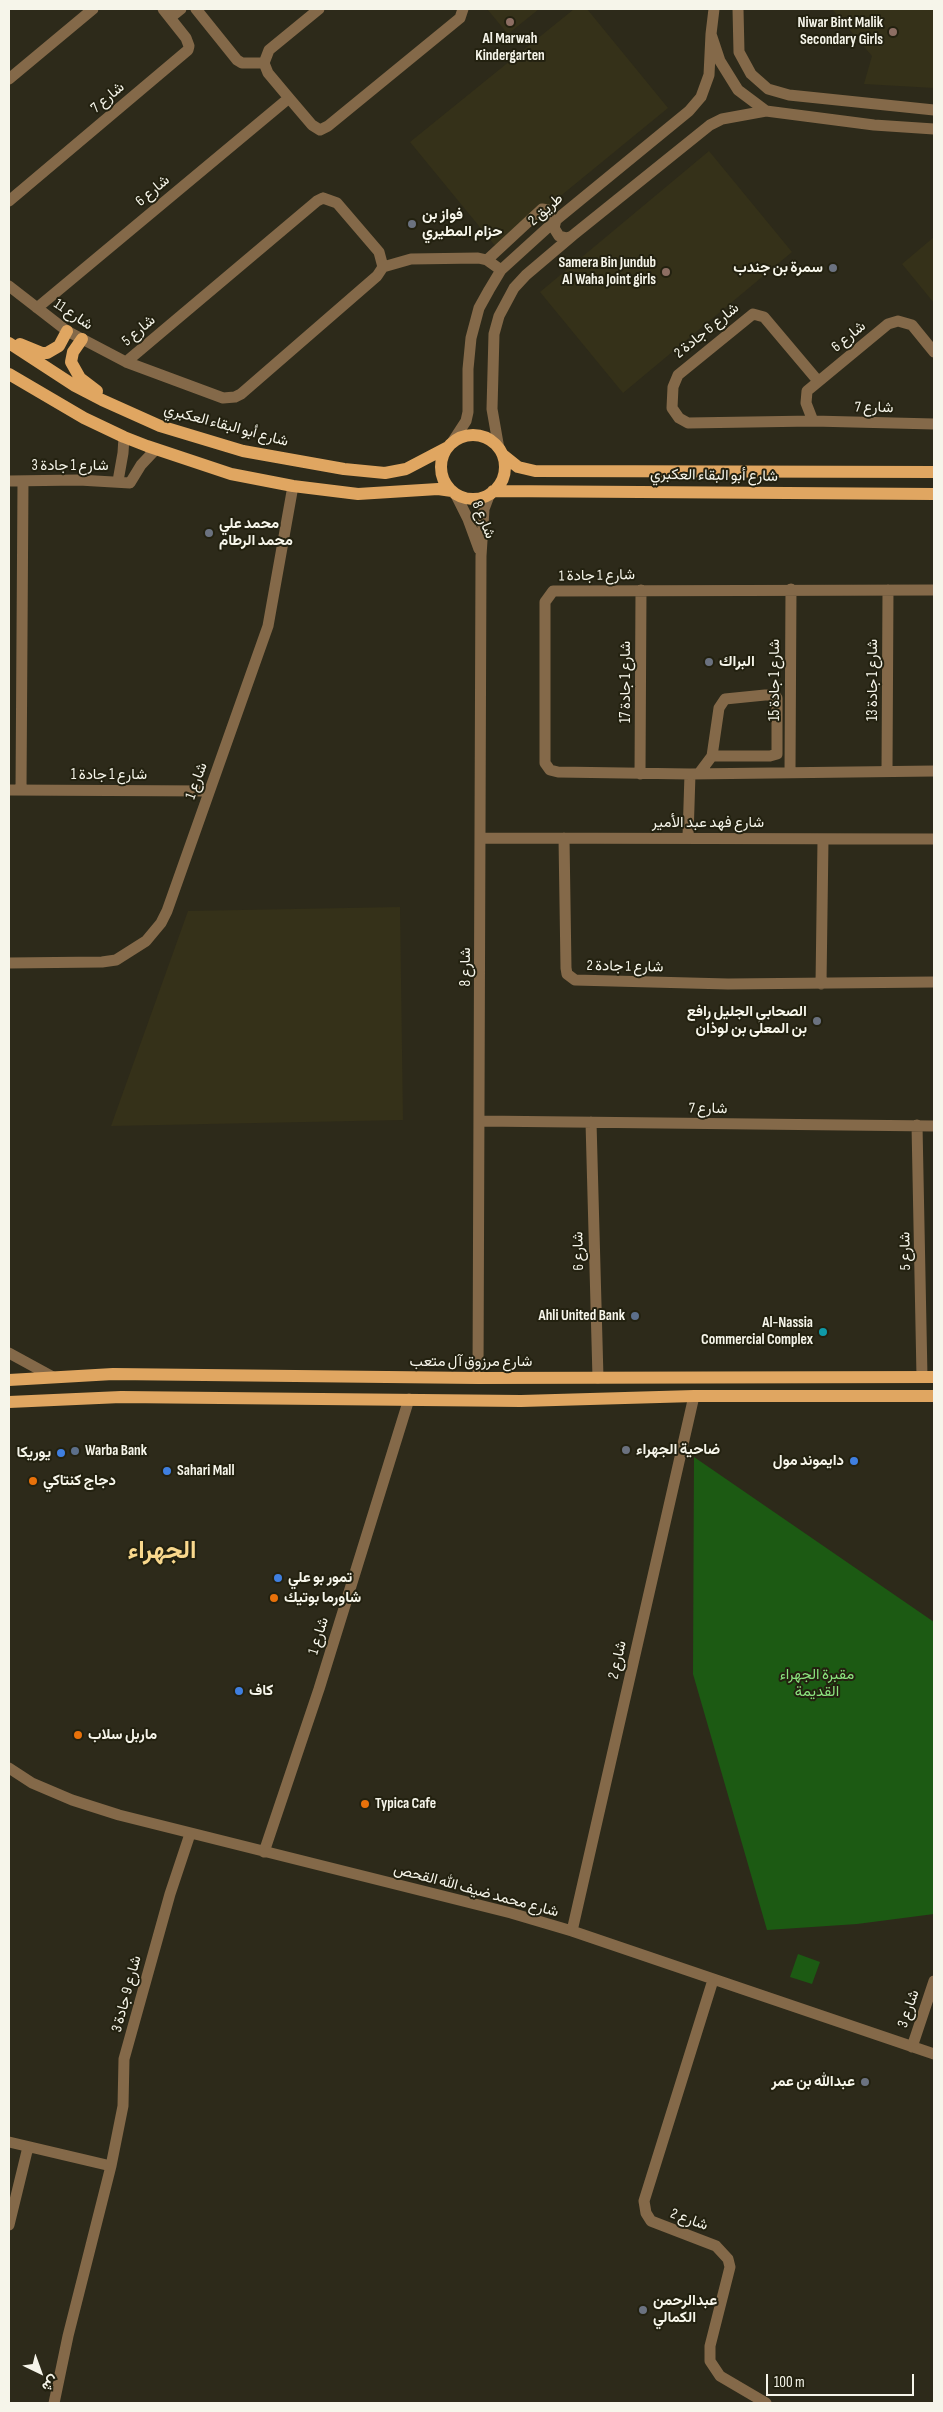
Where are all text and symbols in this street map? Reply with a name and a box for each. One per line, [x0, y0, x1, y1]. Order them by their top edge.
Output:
place label: Niwar Bint Malik Secondary Girls [798, 14, 883, 49]
marker: Al Marwah Kindergarten [504, 16, 516, 28]
marker: Niwar Bint Malik Secondary Girls [887, 26, 899, 38]
place label: Al Marwah Kindergarten [475, 30, 545, 65]
street label: شارع 7 [87, 79, 129, 117]
street label: شارع 6 [132, 172, 174, 210]
street label: طريق 2 [525, 190, 567, 230]
place label: فواز بن حزام المطيري [422, 206, 502, 241]
marker: فواز بن حزام المطيري [406, 218, 418, 230]
place label: Samera Bin Jundub Al Waha Joint girls [558, 254, 656, 289]
place label: سمرة بن جندب [733, 259, 823, 277]
marker: سمرة بن جندب [827, 262, 839, 274]
marker: Samera Bin Jundub Al Waha Joint girls [660, 266, 672, 278]
street label: شارع 11 [50, 296, 96, 334]
street label: شارع 6 جادة 2 [671, 299, 743, 363]
street label: شارع 5 [118, 312, 160, 350]
street label: شارع 6 [828, 318, 870, 356]
street label: شارع 7 [855, 399, 893, 417]
street label: شارع أبو البقاء العكبري [162, 401, 290, 451]
street label: شارع 1 جادة 3 [32, 457, 108, 475]
street label: شارع أبو البقاء العكبري [650, 466, 778, 486]
street label: شارع 8 [467, 498, 499, 542]
place label: محمد علي محمد الرطام [219, 515, 293, 550]
marker: محمد علي محمد الرطام [203, 527, 215, 539]
street label: شارع 1 جادة 1 [559, 566, 635, 586]
street label: شارع 1 جادة 15 [766, 639, 784, 721]
street label: شارع 1 جادة 13 [864, 639, 882, 721]
street label: شارع 1 جادة 17 [617, 641, 635, 723]
place label: البراك [719, 653, 755, 671]
marker: البراك [703, 656, 715, 668]
street label: شارع 1 [182, 760, 212, 802]
street label: شارع 1 جادة 1 [71, 766, 147, 784]
street label: شارع فهد عبد الأمير [652, 814, 764, 832]
street label: شارع 8 [457, 947, 475, 987]
street label: شارع 1 جادة 2 [586, 957, 664, 977]
place label: الصحابي الجليل رافع بن المعلى بن لوذان [687, 1003, 807, 1038]
marker: الصحابي الجليل رافع بن المعلى بن لوذان [811, 1015, 823, 1027]
street label: شارع 7 [689, 1100, 727, 1118]
street label: شارع 6 [570, 1231, 588, 1271]
street label: شارع 5 [897, 1232, 915, 1270]
place label: Ahli United Bank [538, 1307, 625, 1325]
marker: Ahli United Bank [629, 1310, 641, 1322]
place label: Al-Nassia Commercial Complex [701, 1314, 813, 1349]
marker: Al-Nassia Commercial Complex [817, 1326, 829, 1338]
street label: شارع مرزوق آل متعب [410, 1353, 532, 1371]
place label: ضاحية الجهراء [636, 1441, 720, 1459]
place label: Warba Bank [85, 1442, 147, 1460]
place label: يوريكا [17, 1444, 51, 1462]
marker: ضاحية الجهراء [620, 1444, 632, 1456]
marker: Warba Bank [69, 1445, 81, 1457]
marker: يوريكا [55, 1447, 67, 1459]
place label: دايموند مول [773, 1452, 844, 1470]
marker: دايموند مول [848, 1455, 860, 1467]
place label: Sahari Mall [177, 1462, 234, 1480]
marker: Sahari Mall [161, 1465, 173, 1477]
place label: دجاج كنتاكي [43, 1472, 116, 1490]
marker: دجاج كنتاكي [27, 1475, 39, 1487]
district label: الجهراء [128, 1537, 196, 1567]
place label: تمور بو علي [288, 1569, 352, 1587]
marker: تمور بو علي [272, 1572, 284, 1584]
place label: شاورما بوتيك [284, 1589, 361, 1607]
marker: شاورما بوتيك [268, 1592, 280, 1604]
street label: شارع 1 [305, 1615, 333, 1657]
street label: شارع 2 [605, 1639, 631, 1681]
park label: مقبرة الجهراء القديمة [780, 1666, 854, 1701]
place label: كاف [249, 1682, 273, 1700]
marker: كاف [233, 1685, 245, 1697]
place label: ماربل سلاب [88, 1726, 157, 1744]
marker: ماربل سلاب [72, 1729, 84, 1741]
place label: Typica Cafe [375, 1795, 436, 1813]
marker: Typica Cafe [359, 1798, 371, 1810]
street label: شارع محمد ضيف الله القحص [392, 1860, 560, 1922]
street label: شارع 9 جادة 3 [108, 1954, 146, 2034]
street label: شارع 3 [894, 1988, 924, 2030]
place label: عبدالله بن عمر [771, 2073, 855, 2091]
marker: عبدالله بن عمر [859, 2076, 871, 2088]
street label: شارع 2 [668, 2205, 710, 2235]
place label: عبدالرحمن الكمالي [653, 2292, 717, 2327]
marker: عبدالرحمن الكمالي [637, 2304, 649, 2316]
north arrow [15, 2347, 65, 2397]
scale bar [768, 2364, 916, 2396]
text: ش [38, 2372, 62, 2395]
text: 100 m [774, 2373, 805, 2392]

